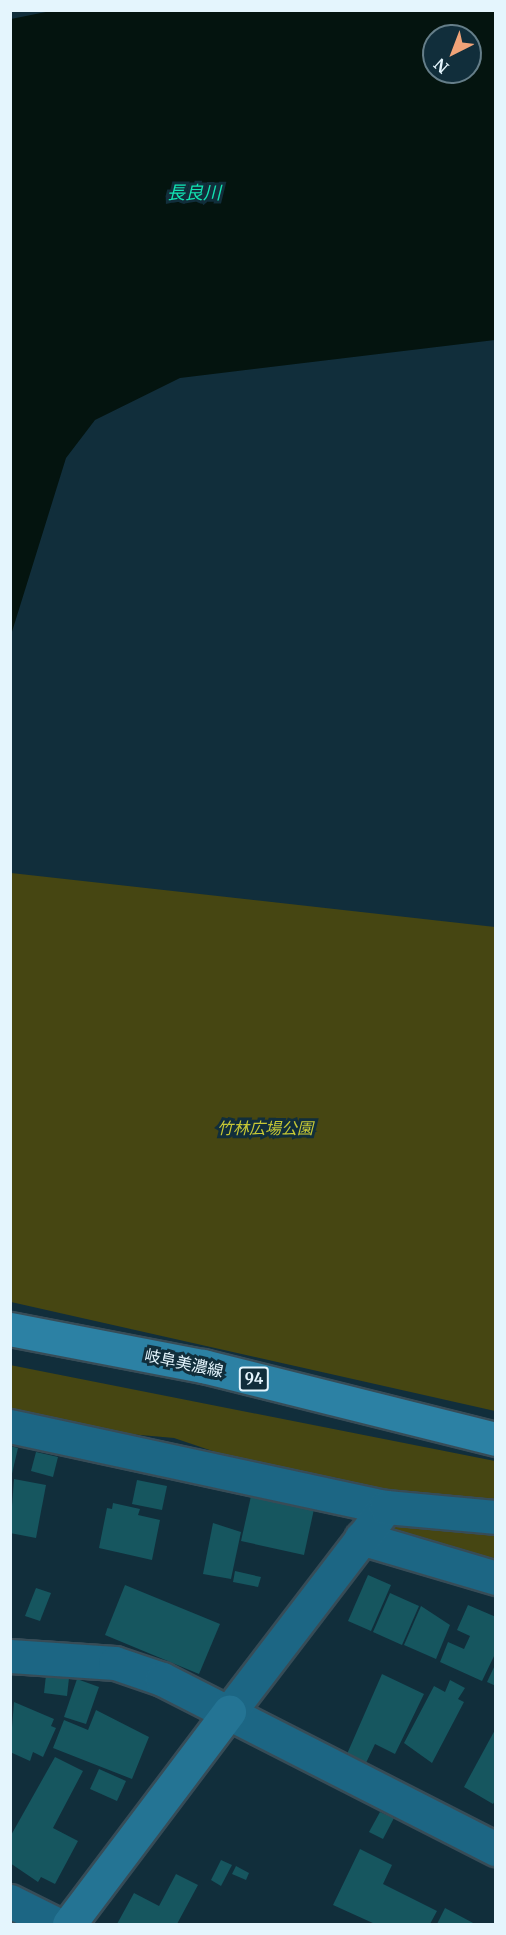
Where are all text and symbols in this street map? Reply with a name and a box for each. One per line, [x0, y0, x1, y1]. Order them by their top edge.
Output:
north arrow [422, 24, 482, 84]
text: N [430, 54, 453, 78]
water label: 長良川 [167, 182, 221, 204]
park label: 竹林広場公園 [217, 1118, 313, 1138]
street label: 岐阜美濃線 [143, 1345, 225, 1381]
road number: 94 [238, 1367, 270, 1391]

